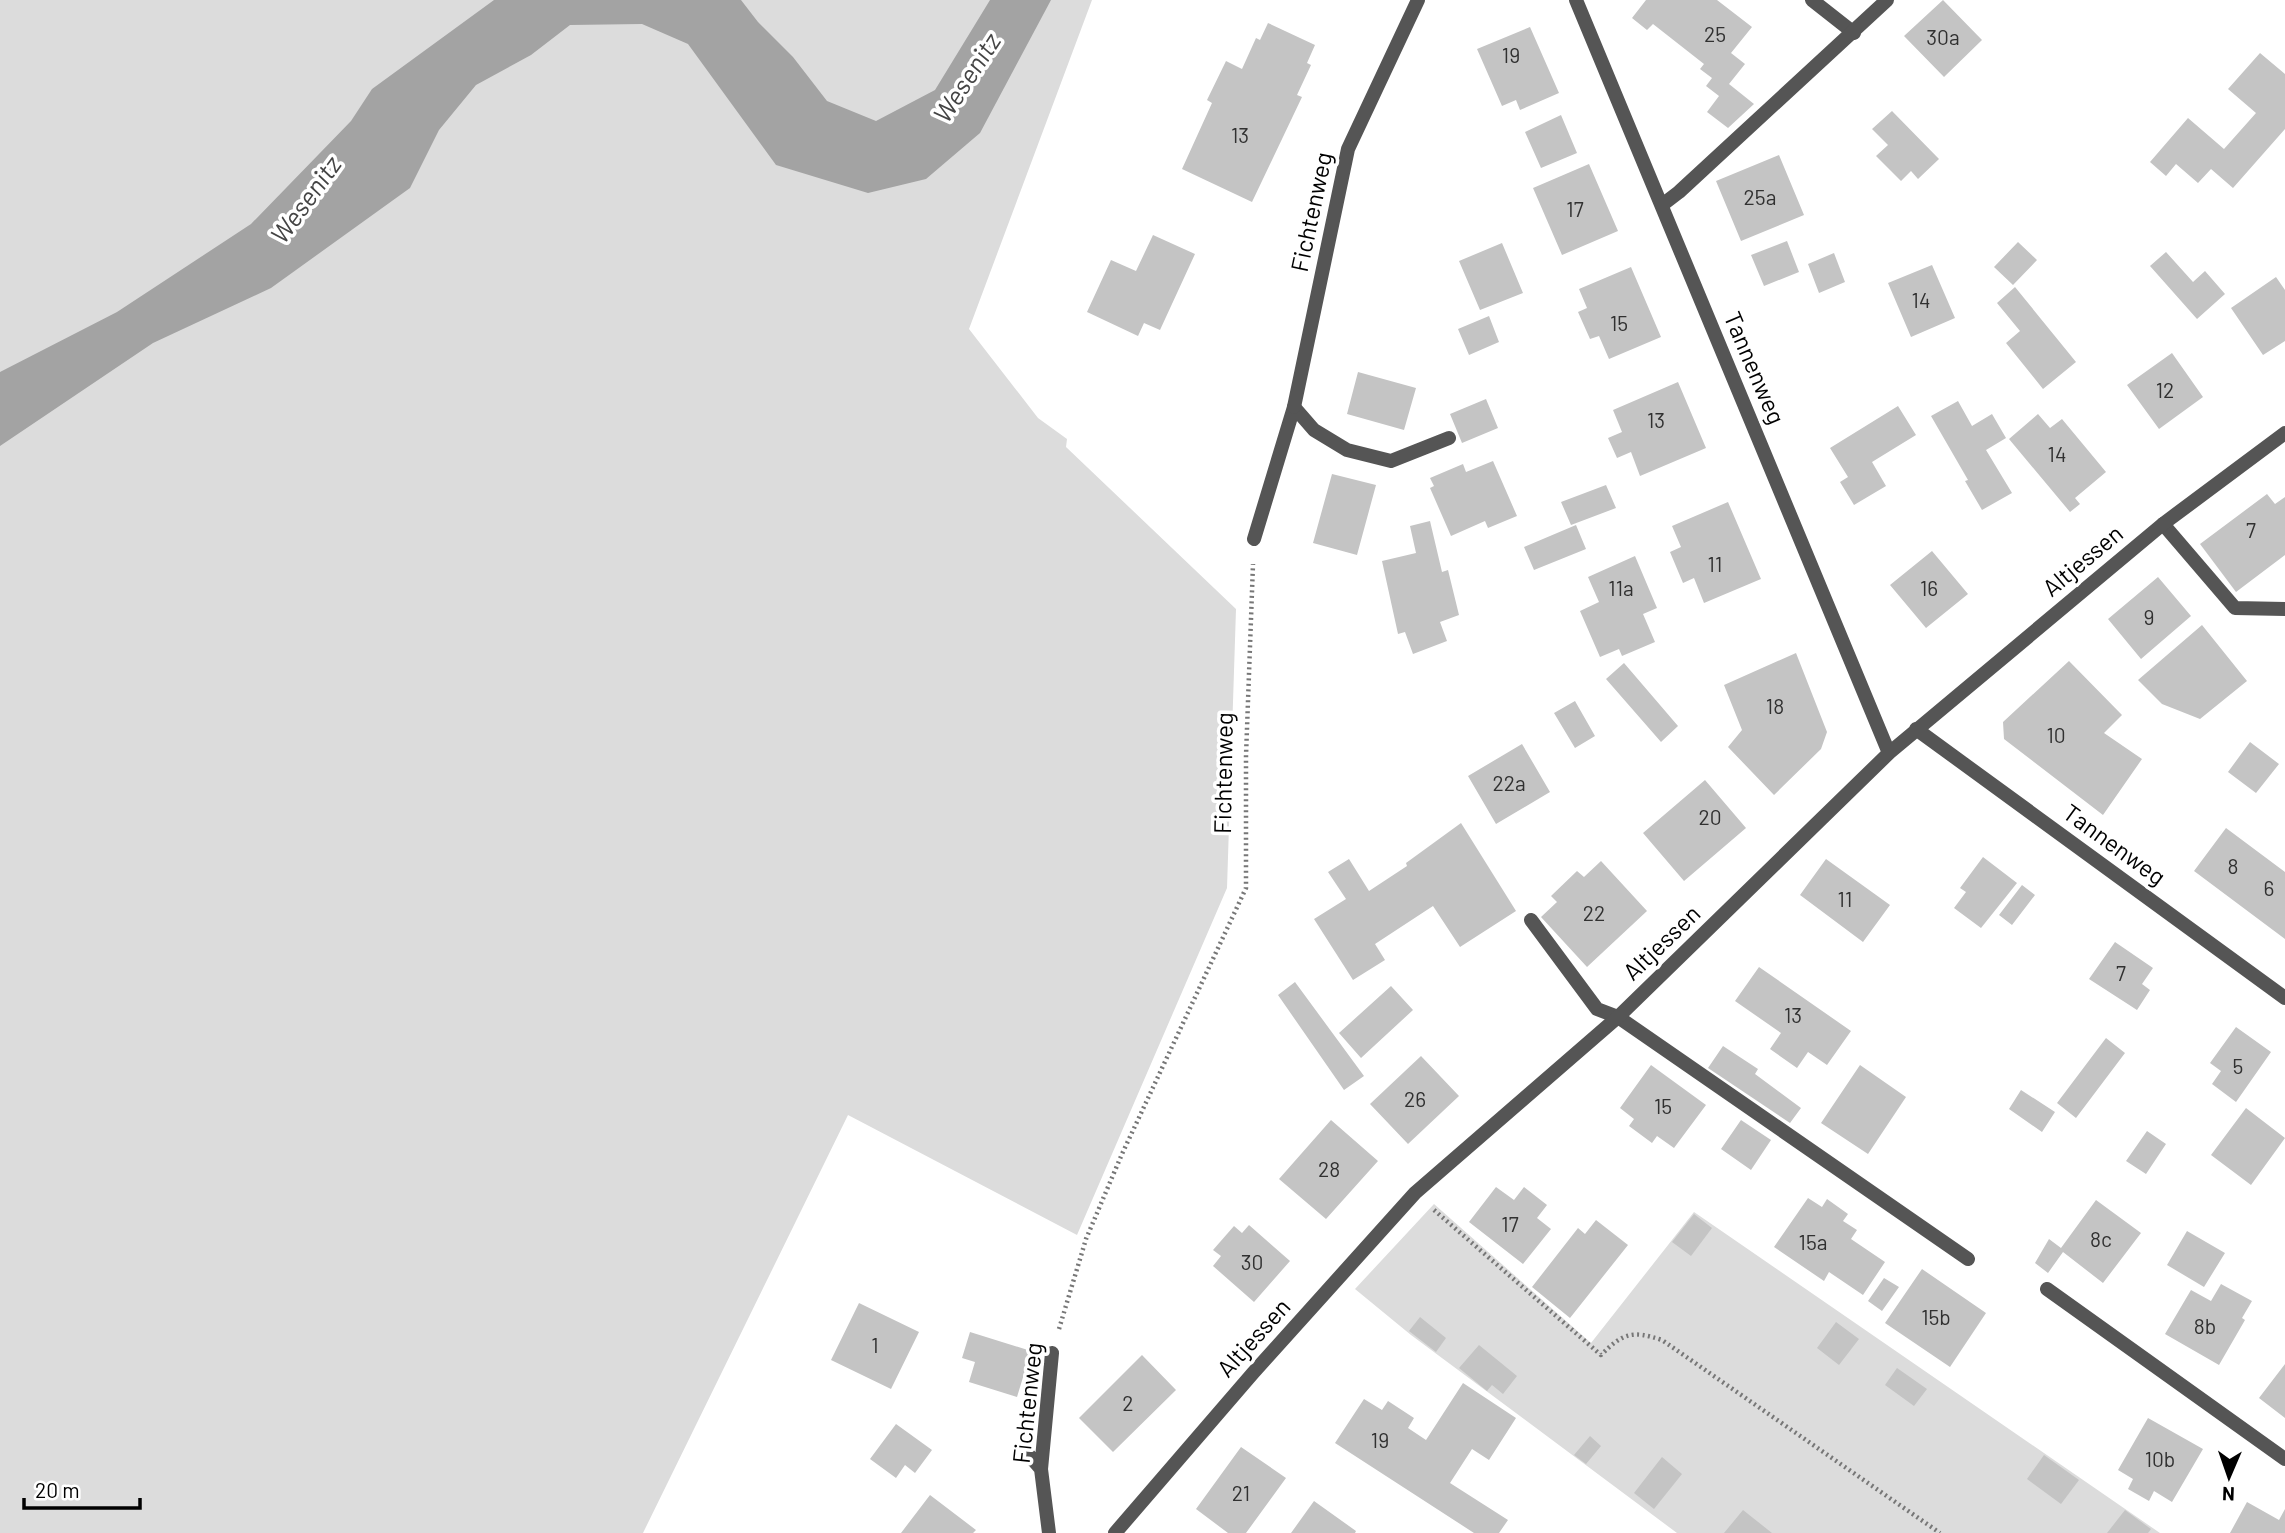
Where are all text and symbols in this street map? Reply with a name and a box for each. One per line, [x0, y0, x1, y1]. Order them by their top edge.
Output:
house number: 25 [1704, 21, 1726, 46]
house number: 30a [1926, 24, 1960, 49]
water label: Wesenitz [925, 26, 1006, 128]
house number: 19 [1502, 42, 1520, 67]
house number: 13 [1231, 122, 1249, 147]
water label: Wesenitz [263, 149, 347, 249]
street label: Fichtenweg [1284, 149, 1337, 274]
house number: 25a [1744, 184, 1776, 209]
house number: 17 [1566, 196, 1584, 221]
house number: 14 [1912, 287, 1930, 312]
street label: Tannenweg [1719, 307, 1792, 428]
house number: 15 [1610, 310, 1628, 335]
house number: 12 [2156, 377, 2174, 402]
house number: 13 [1647, 407, 1665, 432]
house number: 14 [2048, 441, 2066, 466]
house number: 7 [2246, 517, 2256, 542]
street label: Altjessen [2036, 518, 2128, 602]
house number: 11 [1708, 551, 1722, 576]
house number: 11a [1608, 575, 1634, 600]
house number: 16 [1920, 575, 1938, 600]
house number: 9 [2144, 604, 2154, 629]
house number: 18 [1766, 693, 1784, 718]
street label: Fichtenweg [1207, 712, 1238, 834]
house number: 10 [2046, 722, 2066, 747]
house number: 22a [1492, 770, 1526, 795]
street label: Tannenweg [2058, 797, 2172, 891]
house number: 20 [1698, 804, 1722, 829]
house number: 8 [2228, 853, 2238, 878]
house number: 6 [2264, 875, 2274, 900]
house number: 11 [1838, 886, 1852, 911]
street label: Altjessen [1616, 898, 1705, 986]
house number: 22 [1583, 900, 1605, 925]
house number: 7 [2116, 960, 2126, 985]
house number: 13 [1784, 1002, 1802, 1027]
house number: 5 [2233, 1053, 2243, 1078]
house number: 26 [1404, 1086, 1426, 1111]
house number: 15 [1654, 1093, 1672, 1118]
house number: 28 [1318, 1156, 1340, 1181]
house number: 17 [1501, 1211, 1519, 1236]
house number: 8c [2090, 1226, 2112, 1251]
house number: 15a [1799, 1229, 1827, 1254]
house number: 30 [1241, 1249, 1263, 1274]
street label: Altjessen [1210, 1292, 1296, 1382]
house number: 15b [1921, 1304, 1951, 1329]
house number: 8b [2194, 1313, 2216, 1338]
house number: 1 [871, 1332, 879, 1357]
street label: Fichtenweg [1006, 1341, 1047, 1465]
house number: 2 [1122, 1390, 1134, 1415]
house number: 19 [1371, 1427, 1389, 1452]
north arrow [2194, 1442, 2264, 1512]
house number: 10b [2145, 1446, 2175, 1471]
scale bar [24, 1466, 140, 1510]
text: 20 m [35, 1477, 80, 1502]
house number: 21 [1232, 1480, 1250, 1505]
text: N [2222, 1483, 2235, 1506]

